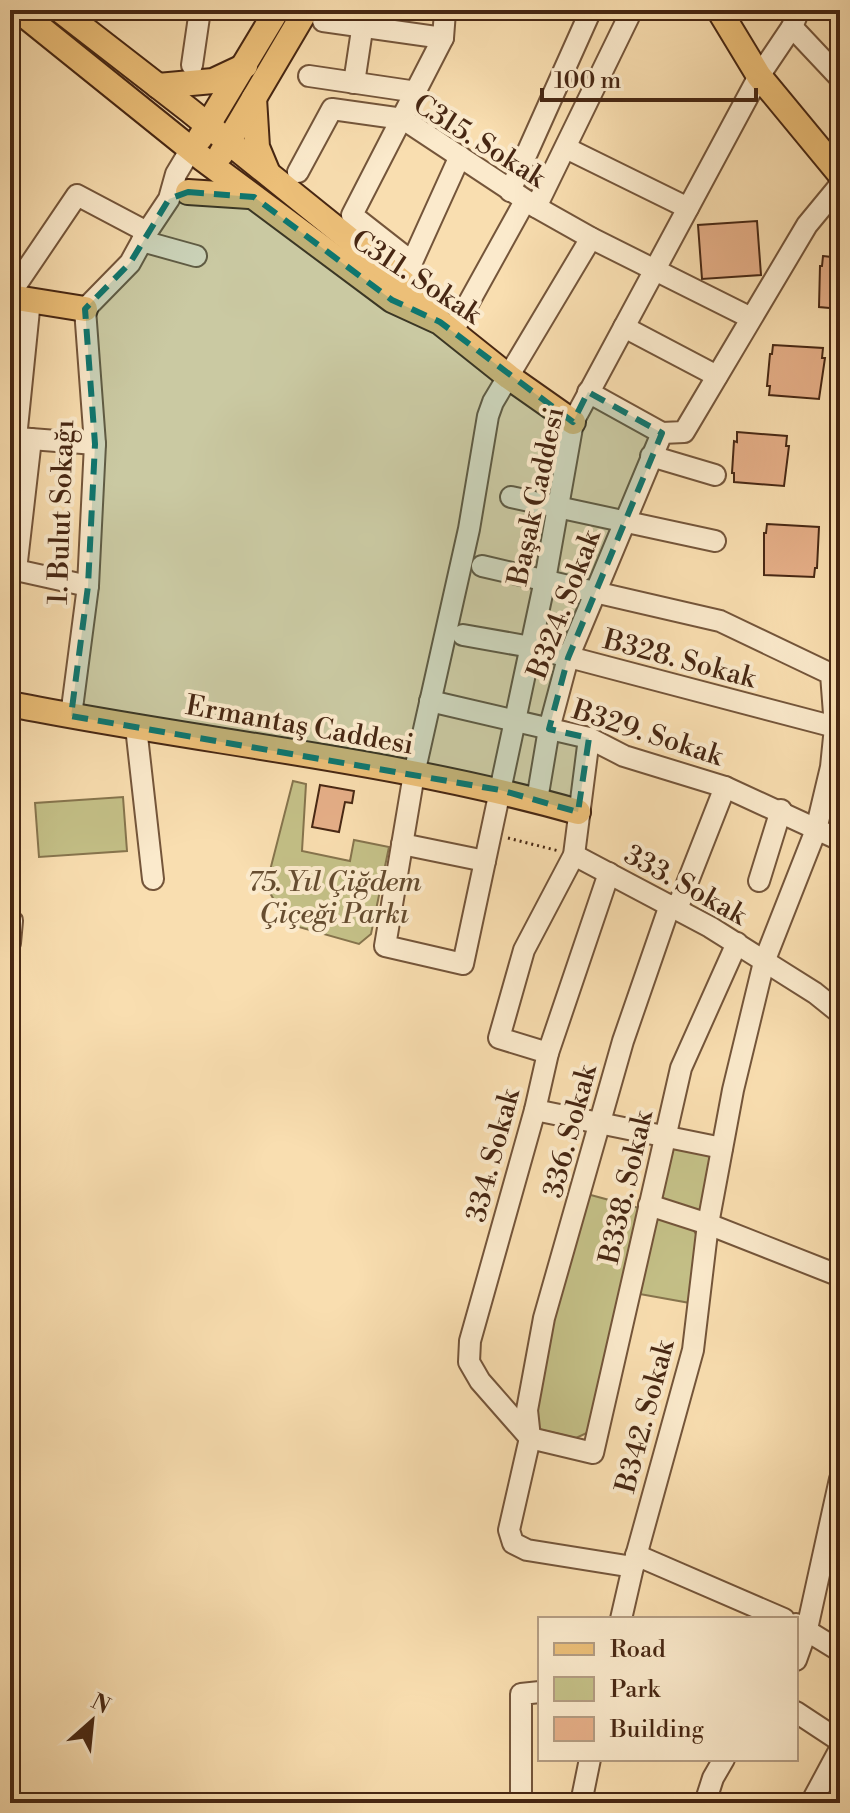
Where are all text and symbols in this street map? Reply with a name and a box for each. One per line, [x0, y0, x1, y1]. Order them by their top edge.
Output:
scale bar [542, 52, 756, 102]
text: 100 m [554, 66, 621, 96]
street label: C315. Sokak [406, 87, 553, 197]
street label: C311. Sokak [345, 222, 489, 333]
street label: Başak Caddesi [500, 404, 572, 590]
street label: 1. Bulut Sokağı [41, 419, 82, 605]
street label: B324. Sokak [520, 524, 609, 685]
street label: B328. Sokak [599, 622, 761, 697]
street label: Ermantaş Caddesi [183, 688, 416, 763]
street label: B329. Sokak [567, 692, 729, 775]
street label: 333. Sokak [618, 837, 754, 934]
park label: 75. Yıl Çiğdem Çiçeği Parkı [247, 865, 421, 932]
street label: 336. Sokak [536, 1060, 605, 1202]
street label: 334. Sokak [459, 1084, 528, 1226]
street label: B338. Sokak [592, 1106, 661, 1268]
street label: B342. Sokak [608, 1335, 683, 1497]
legend [538, 1617, 798, 1761]
text: Road [610, 1635, 666, 1665]
text: Park [610, 1675, 661, 1705]
north arrow [52, 1681, 132, 1761]
text: N [87, 1689, 115, 1721]
text: Building [609, 1715, 704, 1745]

